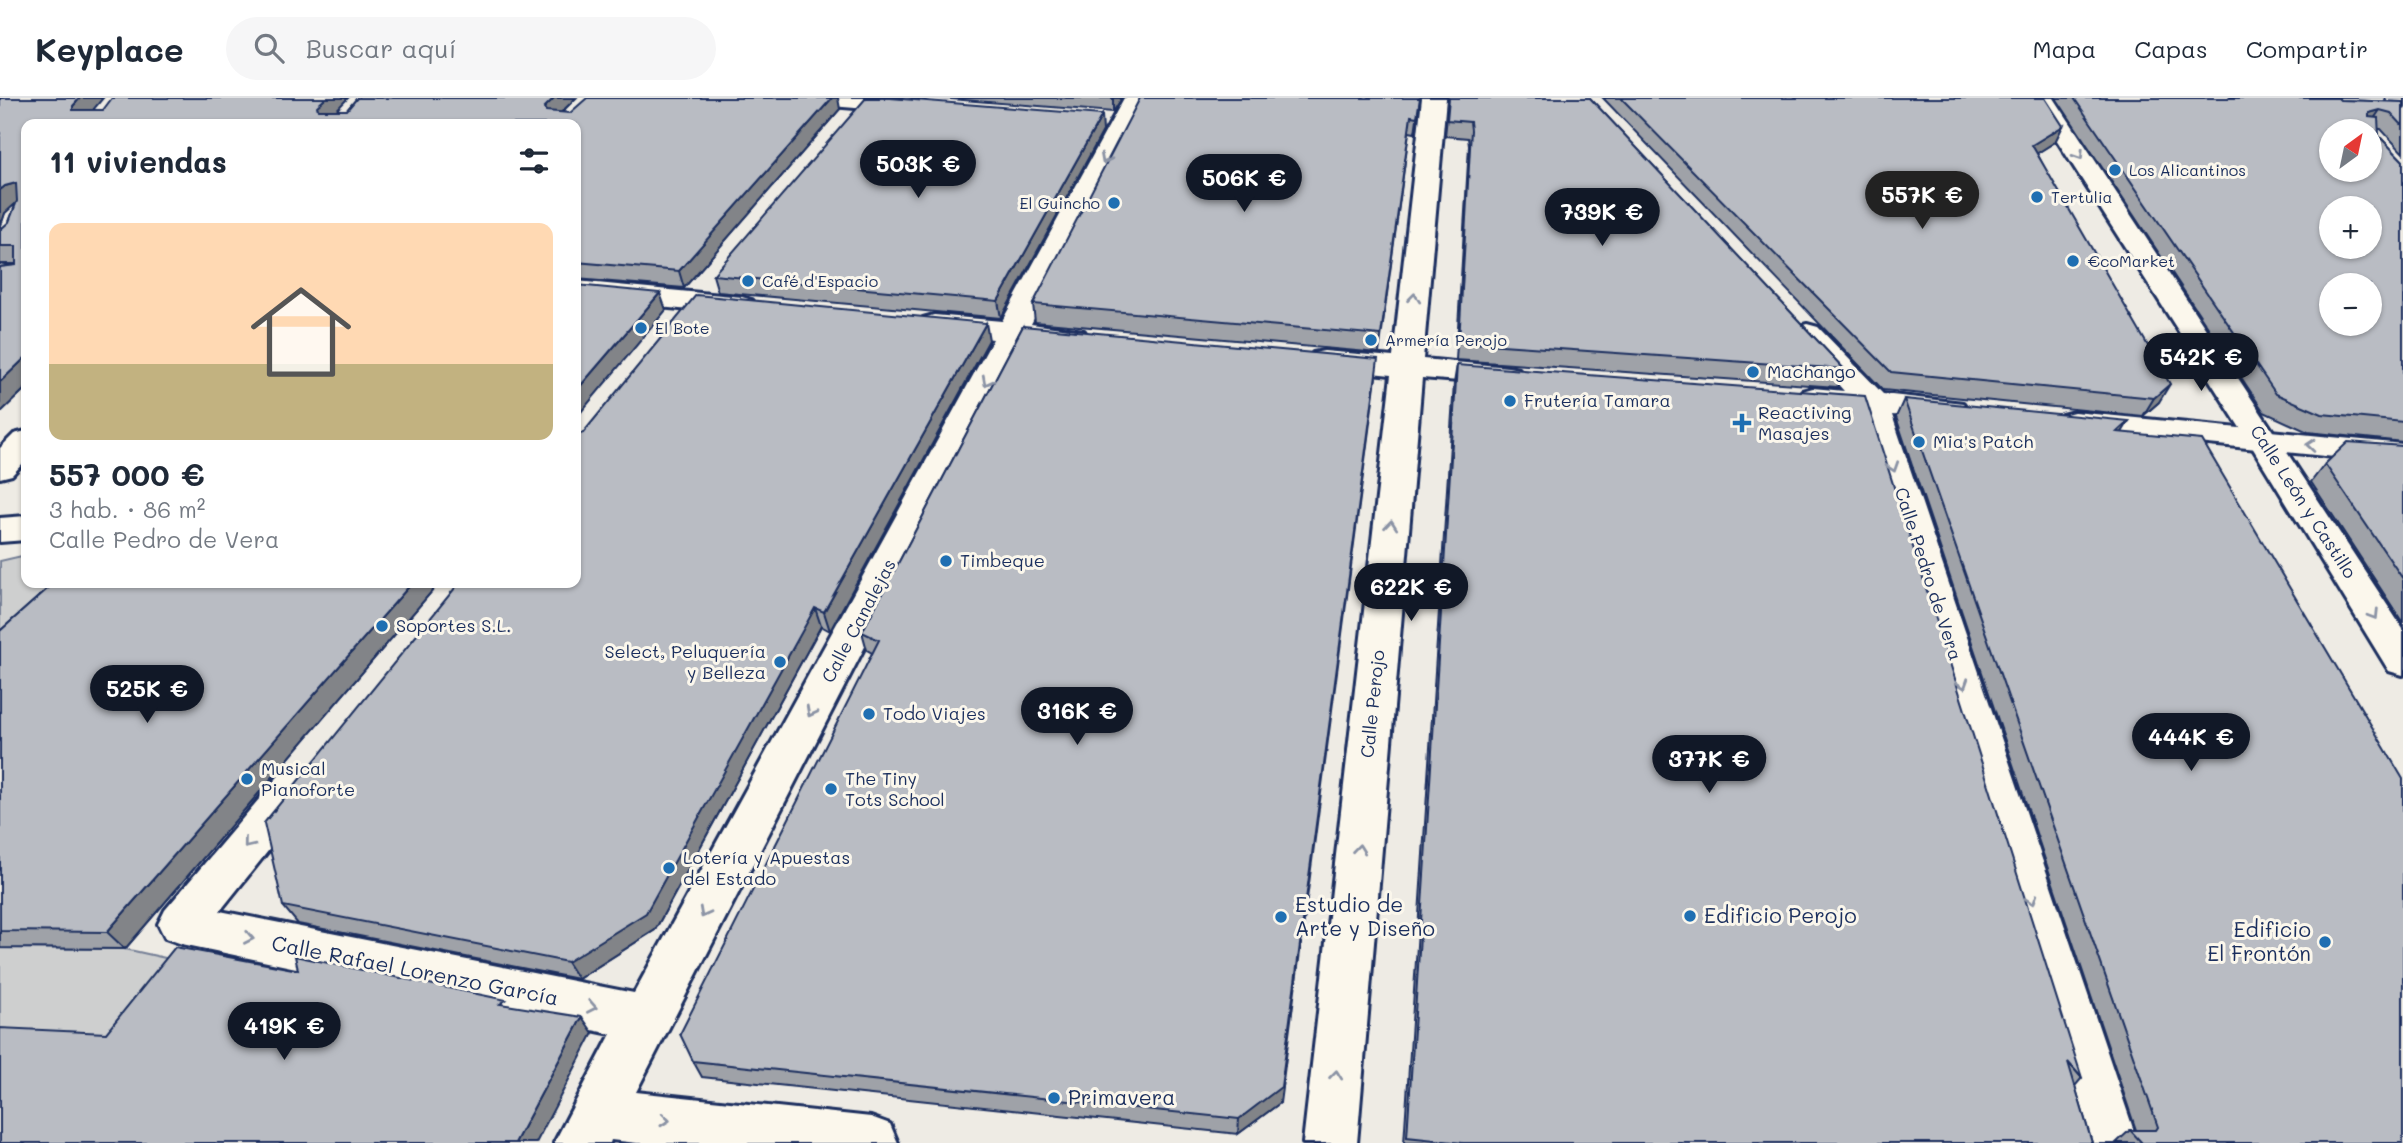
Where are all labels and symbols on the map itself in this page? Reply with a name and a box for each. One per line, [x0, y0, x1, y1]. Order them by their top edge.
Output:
north arrow [2319, 119, 2382, 182]
pin: 503K € [861, 140, 975, 200]
one-way arrow [2071, 148, 2084, 161]
one-way arrow [1099, 151, 1113, 164]
pin: 506K € [1187, 155, 1301, 214]
place label: Los Alicantinos [2129, 159, 2246, 180]
marker: Los Alicantinos [2107, 162, 2123, 178]
pin: 557K € [1865, 172, 1979, 231]
place label: Tertulia [2051, 186, 2113, 207]
pin: 739K € [1545, 188, 1659, 248]
marker: Tertulia [2029, 189, 2045, 205]
place label: El Guincho [1019, 192, 1100, 213]
marker: El Guincho [1106, 195, 1122, 211]
place label: €coMarket [2087, 250, 2175, 271]
marker: €coMarket [2065, 253, 2081, 269]
place label: Café d'Espacio [762, 270, 878, 291]
marker: Café d'Espacio [740, 273, 756, 289]
one-way arrow [1406, 293, 1421, 304]
place label: El Bote [655, 317, 710, 338]
marker: El Bote [633, 320, 649, 336]
place label: Armería Perojo [1385, 329, 1507, 350]
marker: Armería Perojo [1363, 332, 1379, 348]
pin: 542K € [2144, 334, 2258, 393]
place label: Machango [1767, 359, 1856, 383]
marker: Machango [1745, 364, 1761, 380]
one-way arrow [982, 374, 995, 387]
place label: Frutería Tamara [1524, 388, 1671, 412]
marker: Frutería Tamara [1502, 393, 1518, 409]
place label: Reactiving Masajes [1758, 400, 1851, 445]
marker: Reactiving Masajes [1732, 413, 1752, 433]
street label: Calle León y Castillo [2245, 420, 2363, 583]
place label: Mia's Patch [1933, 429, 2033, 453]
marker: Mia's Patch [1911, 434, 1927, 450]
one-way arrow [2305, 438, 2316, 453]
one-way arrow [1885, 460, 1899, 473]
street label: Calle Pedro de Vera [1890, 484, 1968, 663]
one-way arrow [1383, 519, 1398, 530]
place label: Timbeque [960, 548, 1045, 572]
marker: Timbeque [938, 553, 954, 569]
street label: Calle Canalejas [815, 554, 901, 687]
pin: 622K € [1354, 564, 1468, 623]
one-way arrow [2366, 607, 2379, 620]
place label: Soportes S.L. [396, 613, 511, 637]
marker: Soportes S.L. [374, 618, 390, 634]
place label: Select, Peluquería y Belleza [604, 639, 766, 684]
street label: Calle Perojo [1354, 648, 1390, 759]
marker: Select, Peluquería y Belleza [772, 654, 788, 670]
pin: 525K € [90, 666, 204, 725]
one-way arrow [1954, 677, 1969, 689]
pin: 316K € [1020, 688, 1134, 747]
place label: Todo Viajes [883, 701, 986, 725]
one-way arrow [806, 705, 819, 717]
marker: Todo Viajes [861, 706, 877, 722]
pin: 444K € [2134, 714, 2248, 773]
pin: 377K € [1652, 736, 1766, 795]
place label: Musical Pianoforte [261, 756, 355, 801]
place label: The Tiny Tots School [845, 766, 945, 811]
marker: Musical Pianoforte [239, 771, 255, 787]
marker: The Tiny Tots School [823, 781, 839, 797]
one-way arrow [244, 836, 256, 849]
one-way arrow [1351, 843, 1366, 854]
place label: Lotería y Apuestas del Estado [683, 845, 850, 890]
marker: Lotería y Apuestas del Estado [661, 860, 677, 876]
place label: Estudio de Arte y Diseño [1295, 890, 1435, 941]
one-way arrow [2024, 894, 2039, 906]
place label: Edificio Perojo [1704, 901, 1857, 928]
one-way arrow [699, 905, 712, 918]
marker: Edificio Perojo [1682, 908, 1698, 924]
marker: Estudio de Arte y Diseño [1273, 909, 1289, 925]
place label: Edificio El Frontón [2207, 915, 2311, 966]
street label: Calle Rafael Lorenzo García [269, 928, 561, 1011]
one-way arrow [243, 929, 255, 944]
marker: Edificio El Frontón [2317, 934, 2333, 950]
one-way arrow [586, 999, 598, 1014]
pin: 419K € [227, 1002, 341, 1062]
one-way arrow [1329, 1069, 1344, 1081]
place label: Primavera [1068, 1083, 1175, 1110]
marker: Primavera [1046, 1090, 1062, 1106]
one-way arrow [659, 1113, 671, 1128]

